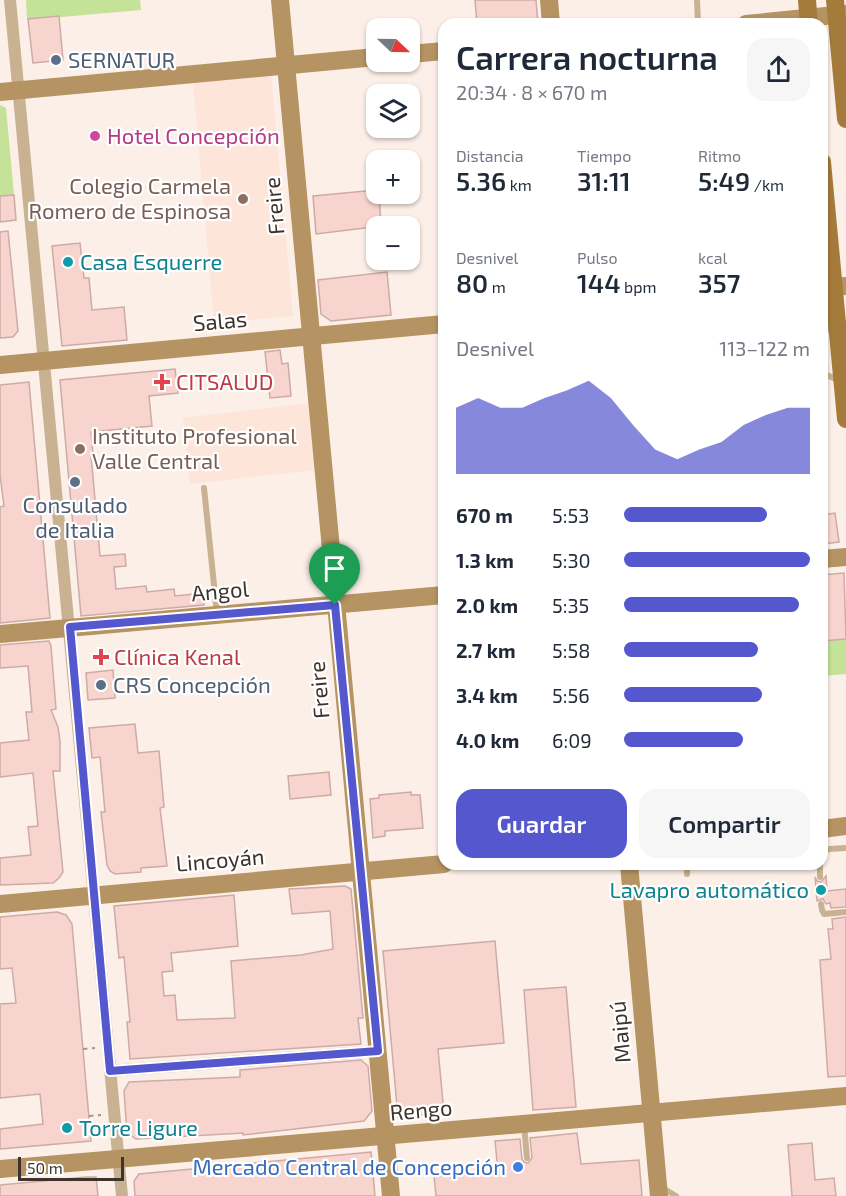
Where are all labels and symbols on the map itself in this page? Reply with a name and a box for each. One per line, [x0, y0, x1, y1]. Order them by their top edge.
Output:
north arrow [366, 18, 420, 72]
place label: SERNATUR [68, 46, 175, 72]
marker: SERNATUR [49, 53, 63, 67]
place label: Hotel Concepción [107, 122, 280, 148]
marker: Hotel Concepción [88, 129, 102, 143]
place label: Colegio Carmela Romero de Espinosa [28, 172, 231, 223]
street label: Freire [258, 176, 288, 236]
marker: Colegio Carmela Romero de Espinosa [236, 192, 250, 206]
place label: Casa Esquerre [80, 248, 222, 274]
marker: Casa Esquerre [61, 255, 75, 269]
street label: Salas [192, 305, 248, 335]
place label: CITSALUD [176, 368, 273, 394]
marker: CITSALUD [153, 373, 171, 391]
place label: Instituto Profesional Valle Central [92, 422, 297, 473]
marker: Instituto Profesional Valle Central [73, 442, 87, 456]
marker: Consulado de Italia [68, 475, 82, 489]
place label: Consulado de Italia [22, 491, 128, 542]
pin [309, 543, 360, 605]
street label: Angol [190, 574, 250, 605]
place label: Clínica Kenal [114, 643, 241, 669]
marker: Clínica Kenal [92, 648, 110, 666]
street label: Freire [303, 660, 333, 720]
place label: CRS Concepción [113, 671, 271, 697]
marker: CRS Concepción [94, 678, 108, 692]
street label: Lincoyán [175, 842, 265, 876]
place label: Lavapro automático [610, 876, 809, 902]
marker: Lavapro automático [814, 883, 828, 897]
street label: Maipú [603, 1000, 635, 1064]
street label: Rengo [389, 1093, 453, 1125]
place label: Torre Ligure [79, 1114, 198, 1140]
marker: Torre Ligure [60, 1121, 74, 1135]
place label: Mercado Central de Concepción [192, 1153, 506, 1179]
scale bar [18, 1154, 124, 1182]
marker: Mercado Central de Concepción [511, 1160, 525, 1174]

